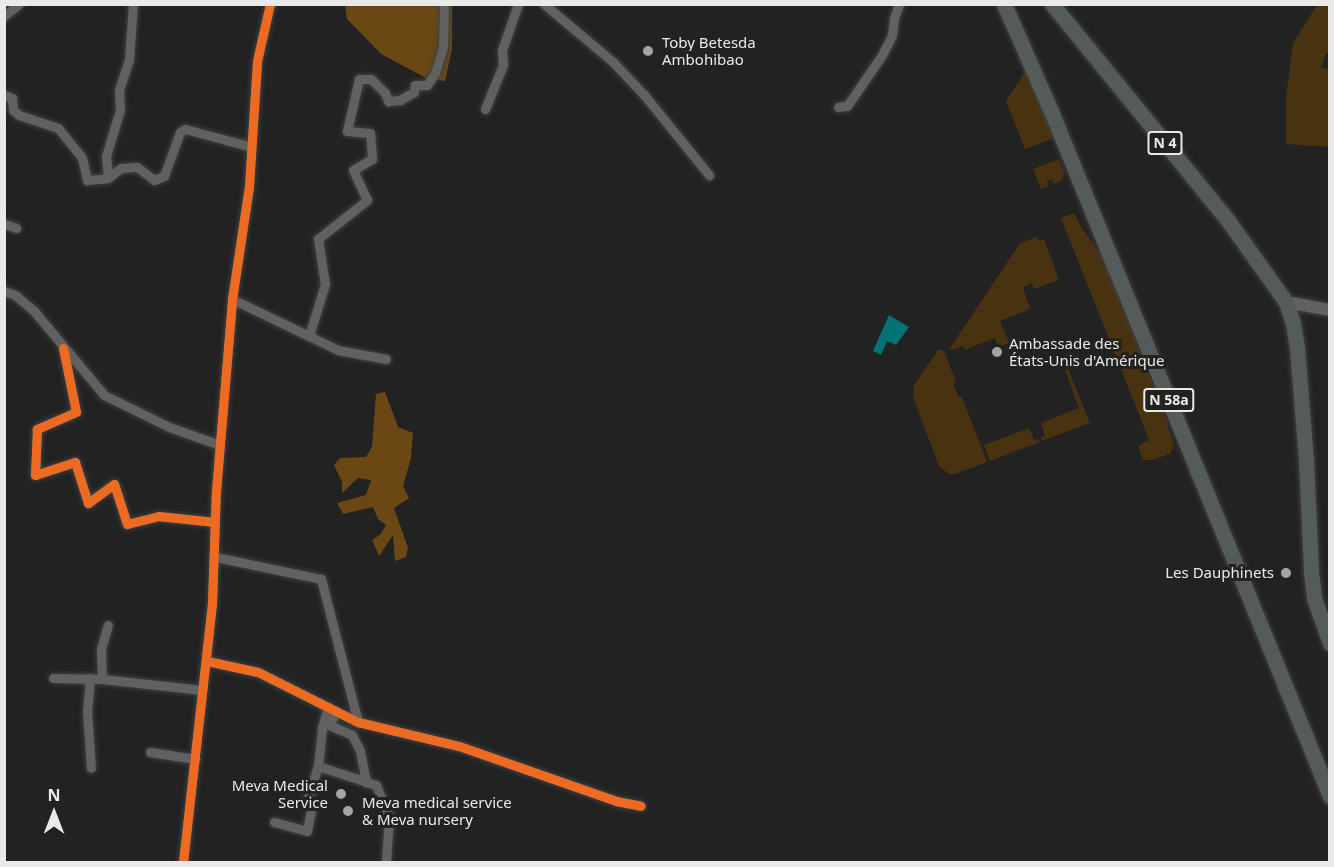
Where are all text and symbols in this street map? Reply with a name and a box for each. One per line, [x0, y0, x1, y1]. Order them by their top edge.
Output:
place label: Toby Betesda Ambohibao [662, 33, 756, 68]
marker: Toby Betesda Ambohibao [639, 42, 657, 60]
road number: N 4 [1147, 132, 1183, 154]
place label: Ambassade des États-Unis d'Amérique [1009, 334, 1164, 369]
marker: Ambassade des États-Unis d'Amérique [990, 345, 1004, 359]
road number: N 58a [1142, 389, 1196, 411]
place label: Les Dauphinets [1165, 564, 1274, 582]
marker: Les Dauphinets [1279, 566, 1293, 580]
place label: Meva Medical Service [232, 776, 328, 811]
north arrow [24, 783, 84, 843]
text: N [47, 784, 61, 806]
marker: Meva Medical Service [332, 785, 350, 803]
place label: Meva medical service & Meva nursery [362, 793, 512, 828]
marker: Meva medical service & Meva nursery [339, 802, 357, 820]

